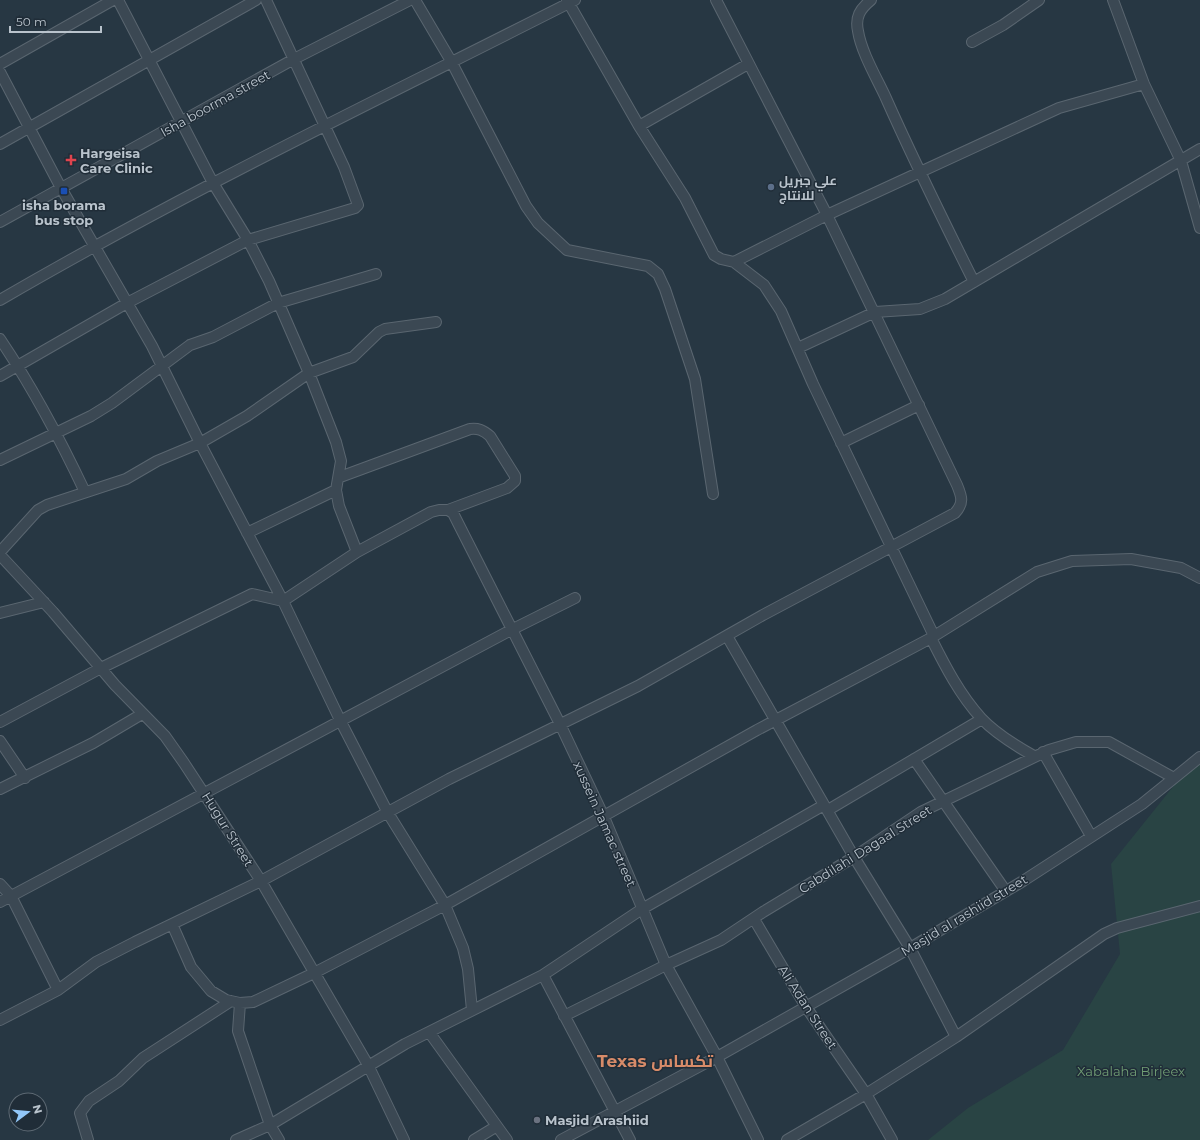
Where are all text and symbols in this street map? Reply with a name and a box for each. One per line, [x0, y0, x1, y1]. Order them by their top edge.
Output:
scale bar [10, 8, 101, 34]
text: 50 m [16, 14, 47, 29]
street label: Isha boorma street [157, 66, 273, 140]
place label: Hargeisa Care Clinic [80, 145, 153, 176]
marker: Hargeisa Care Clinic [65, 154, 77, 166]
place label: علي جبريل للانتاج [779, 172, 837, 204]
marker: علي جبريل للانتاج [766, 182, 776, 192]
marker: isha borama bus stop [59, 186, 69, 196]
place label: isha borama bus stop [22, 197, 106, 228]
street label: xussein Jamac street [570, 759, 640, 889]
street label: Hugur Street [199, 789, 257, 869]
street label: Cabdilahi Dagaal Street [796, 802, 934, 896]
street label: Masjid al rashiid street [898, 871, 1030, 959]
street label: Ali Adan Street [775, 962, 841, 1052]
district label: Texas تكساس [597, 1051, 714, 1071]
park label: Xabalaha Birjeex [1077, 1063, 1185, 1079]
north arrow [8, 1092, 48, 1132]
text: N [30, 1103, 46, 1115]
place label: Masjid Arashiid [545, 1112, 649, 1128]
marker: Masjid Arashiid [532, 1115, 542, 1125]

